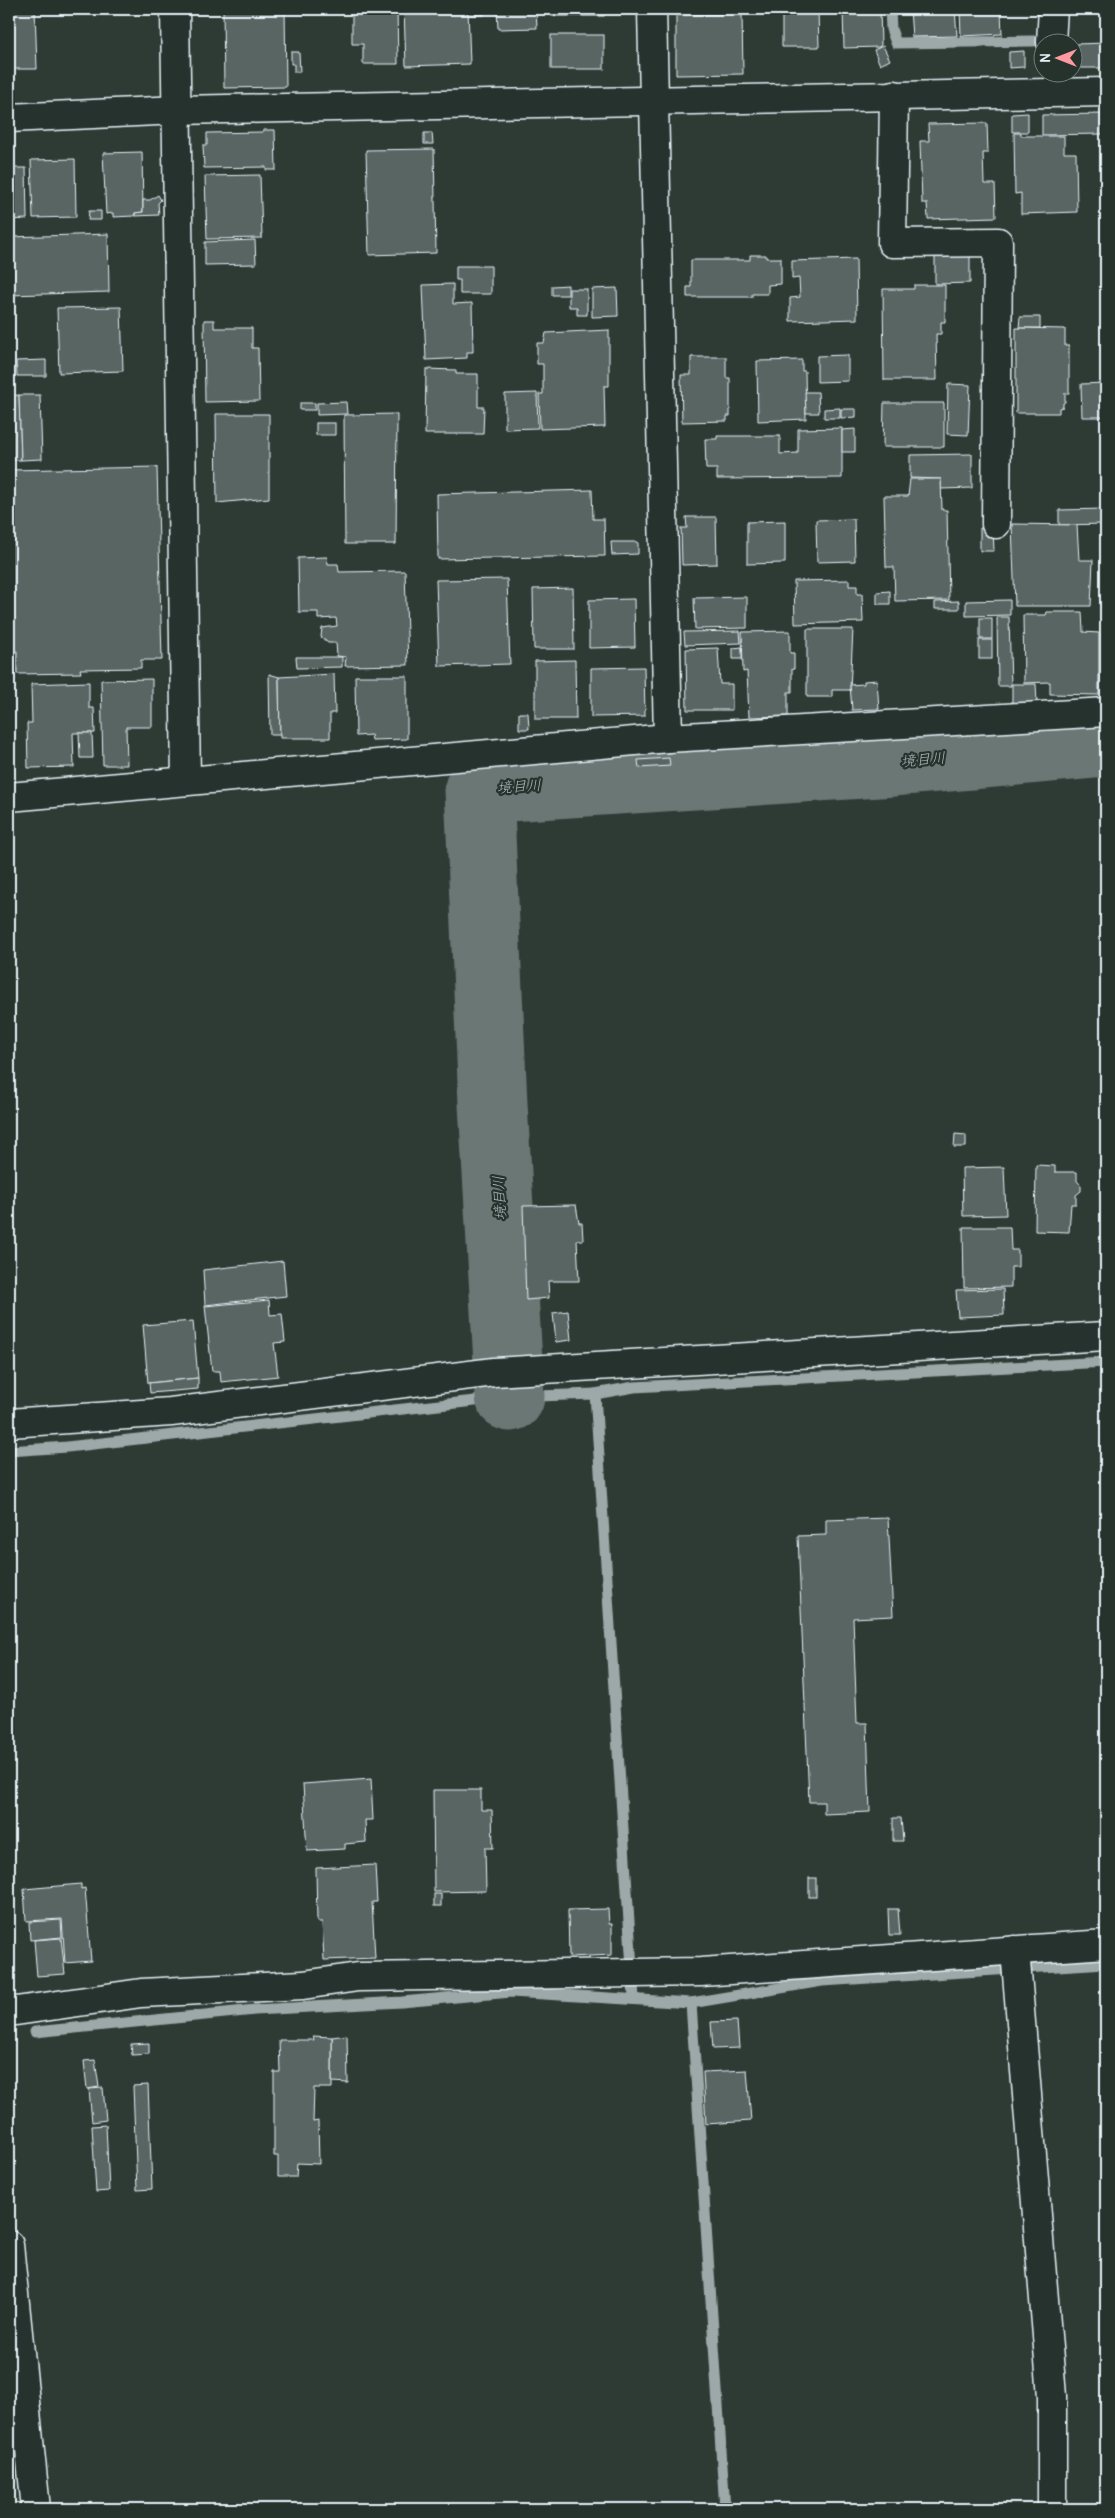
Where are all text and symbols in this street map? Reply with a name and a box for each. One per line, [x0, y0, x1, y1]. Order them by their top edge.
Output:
north arrow [1032, 32, 1082, 82]
text: N [1036, 53, 1054, 63]
water label: 境目川 [900, 748, 946, 770]
water label: 境目川 [496, 775, 542, 797]
water label: 境目川 [488, 1175, 510, 1221]

